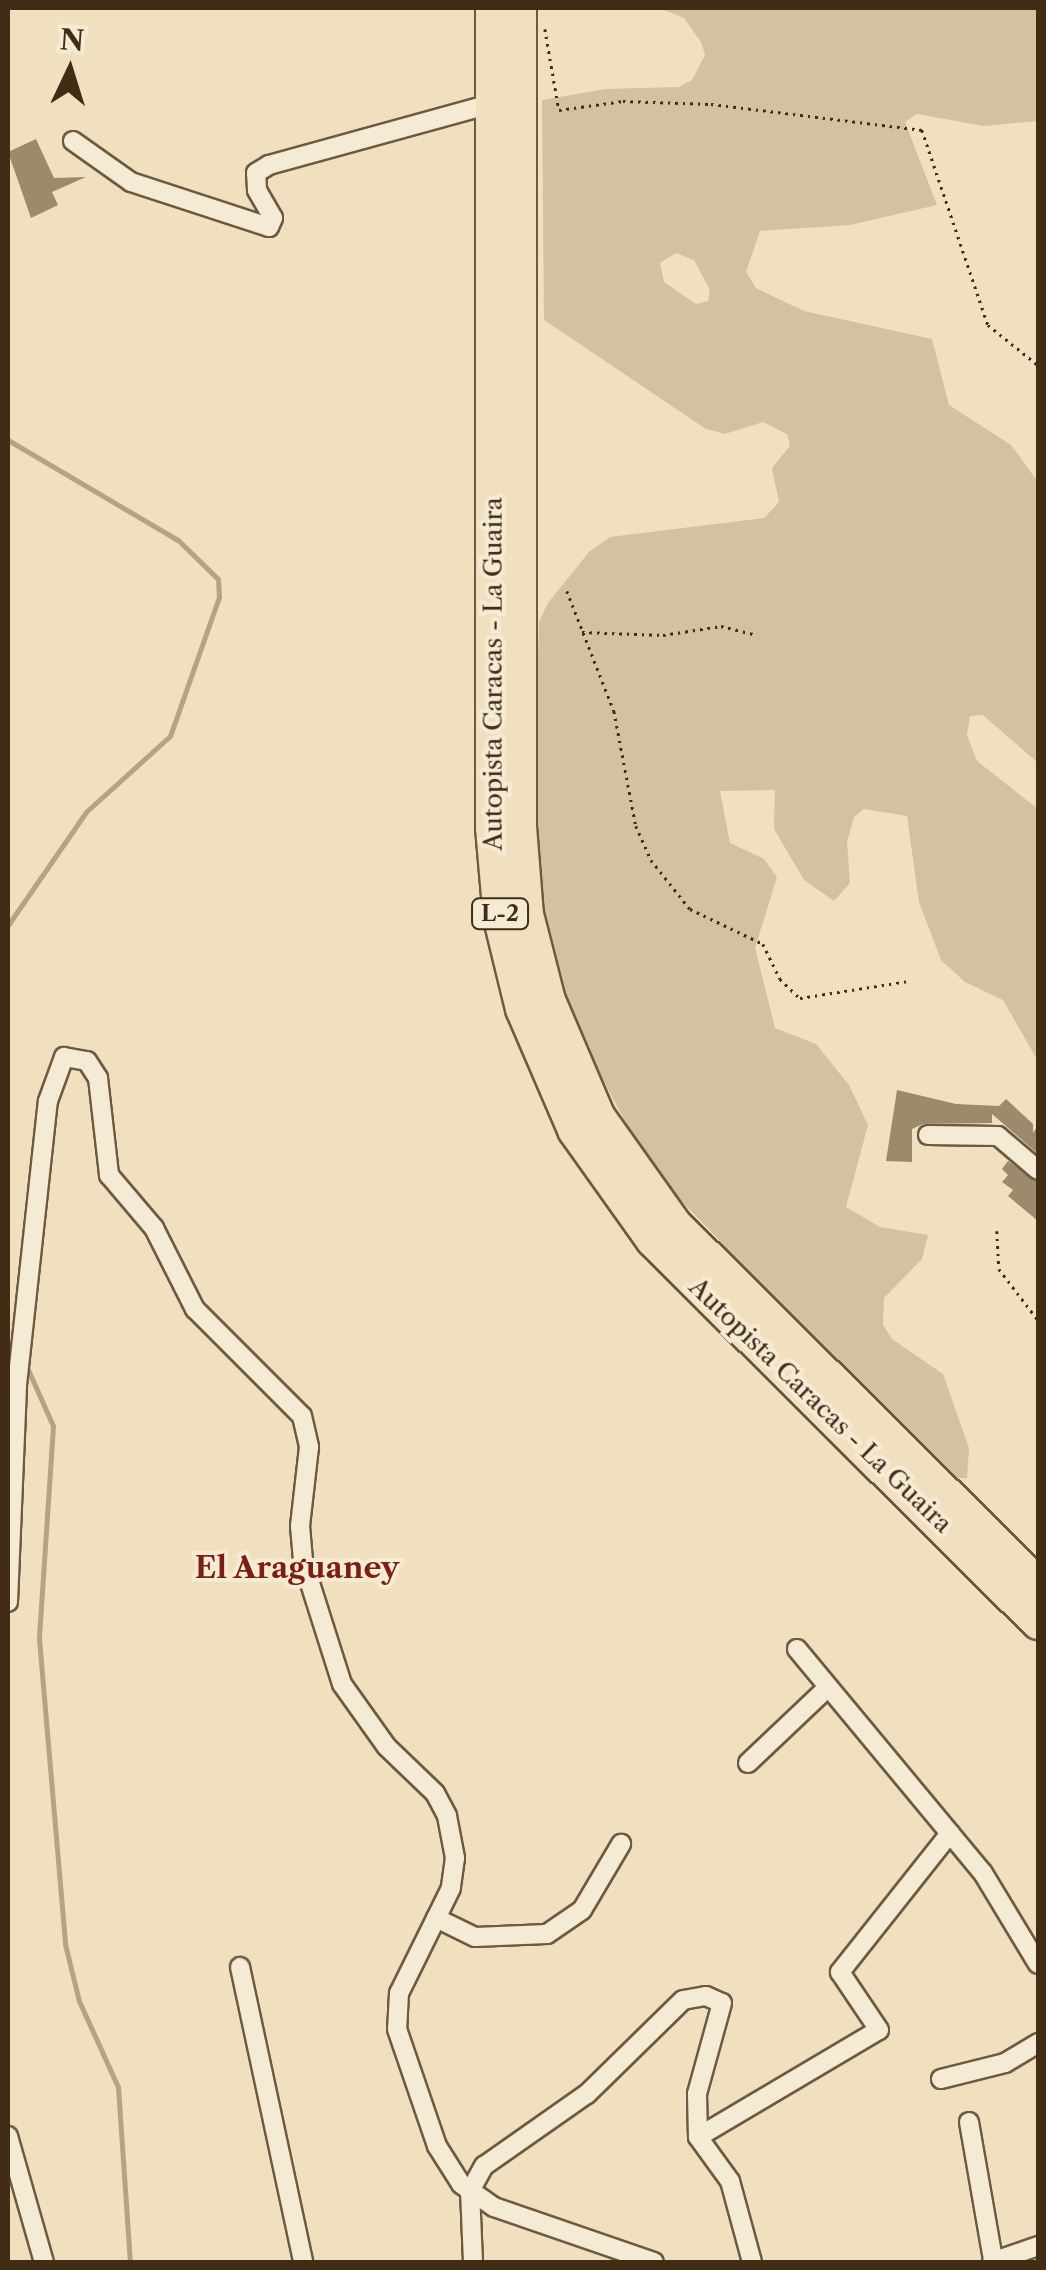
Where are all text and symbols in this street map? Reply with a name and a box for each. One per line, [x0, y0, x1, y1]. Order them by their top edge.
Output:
north arrow [20, 20, 120, 120]
text: N [59, 22, 85, 58]
street label: Autopista Caracas - La Guaira [479, 497, 509, 851]
road number: L-2 [470, 897, 530, 931]
street label: Autopista Caracas - La Guaira [682, 1272, 958, 1540]
district label: El Araguaney [194, 1550, 400, 1586]

